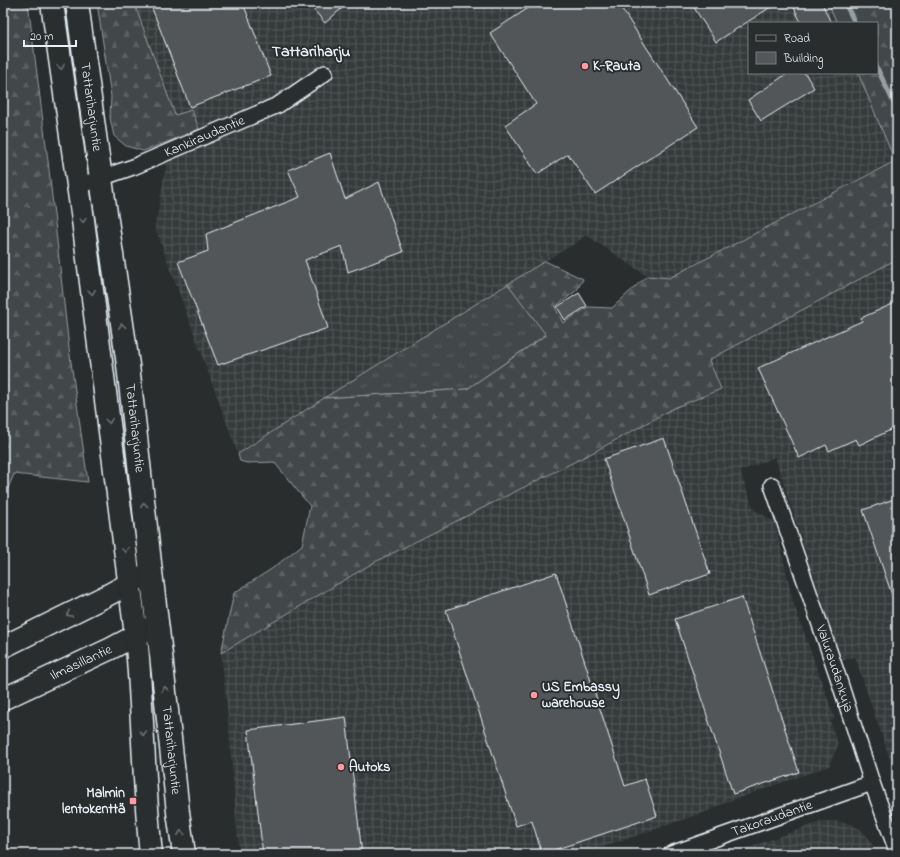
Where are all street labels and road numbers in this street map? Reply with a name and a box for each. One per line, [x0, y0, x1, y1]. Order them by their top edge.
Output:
street label: Tattariharjuntie [75, 61, 108, 153]
street label: Kankiraudantie [161, 110, 249, 163]
street label: Tattariharjuntie [120, 383, 150, 474]
street label: Valuraudankuja [810, 621, 859, 715]
street label: Ilmasillantie [46, 639, 116, 686]
street label: Tattariharjuntie [156, 704, 187, 796]
street label: Takoraudantie [728, 794, 816, 842]

